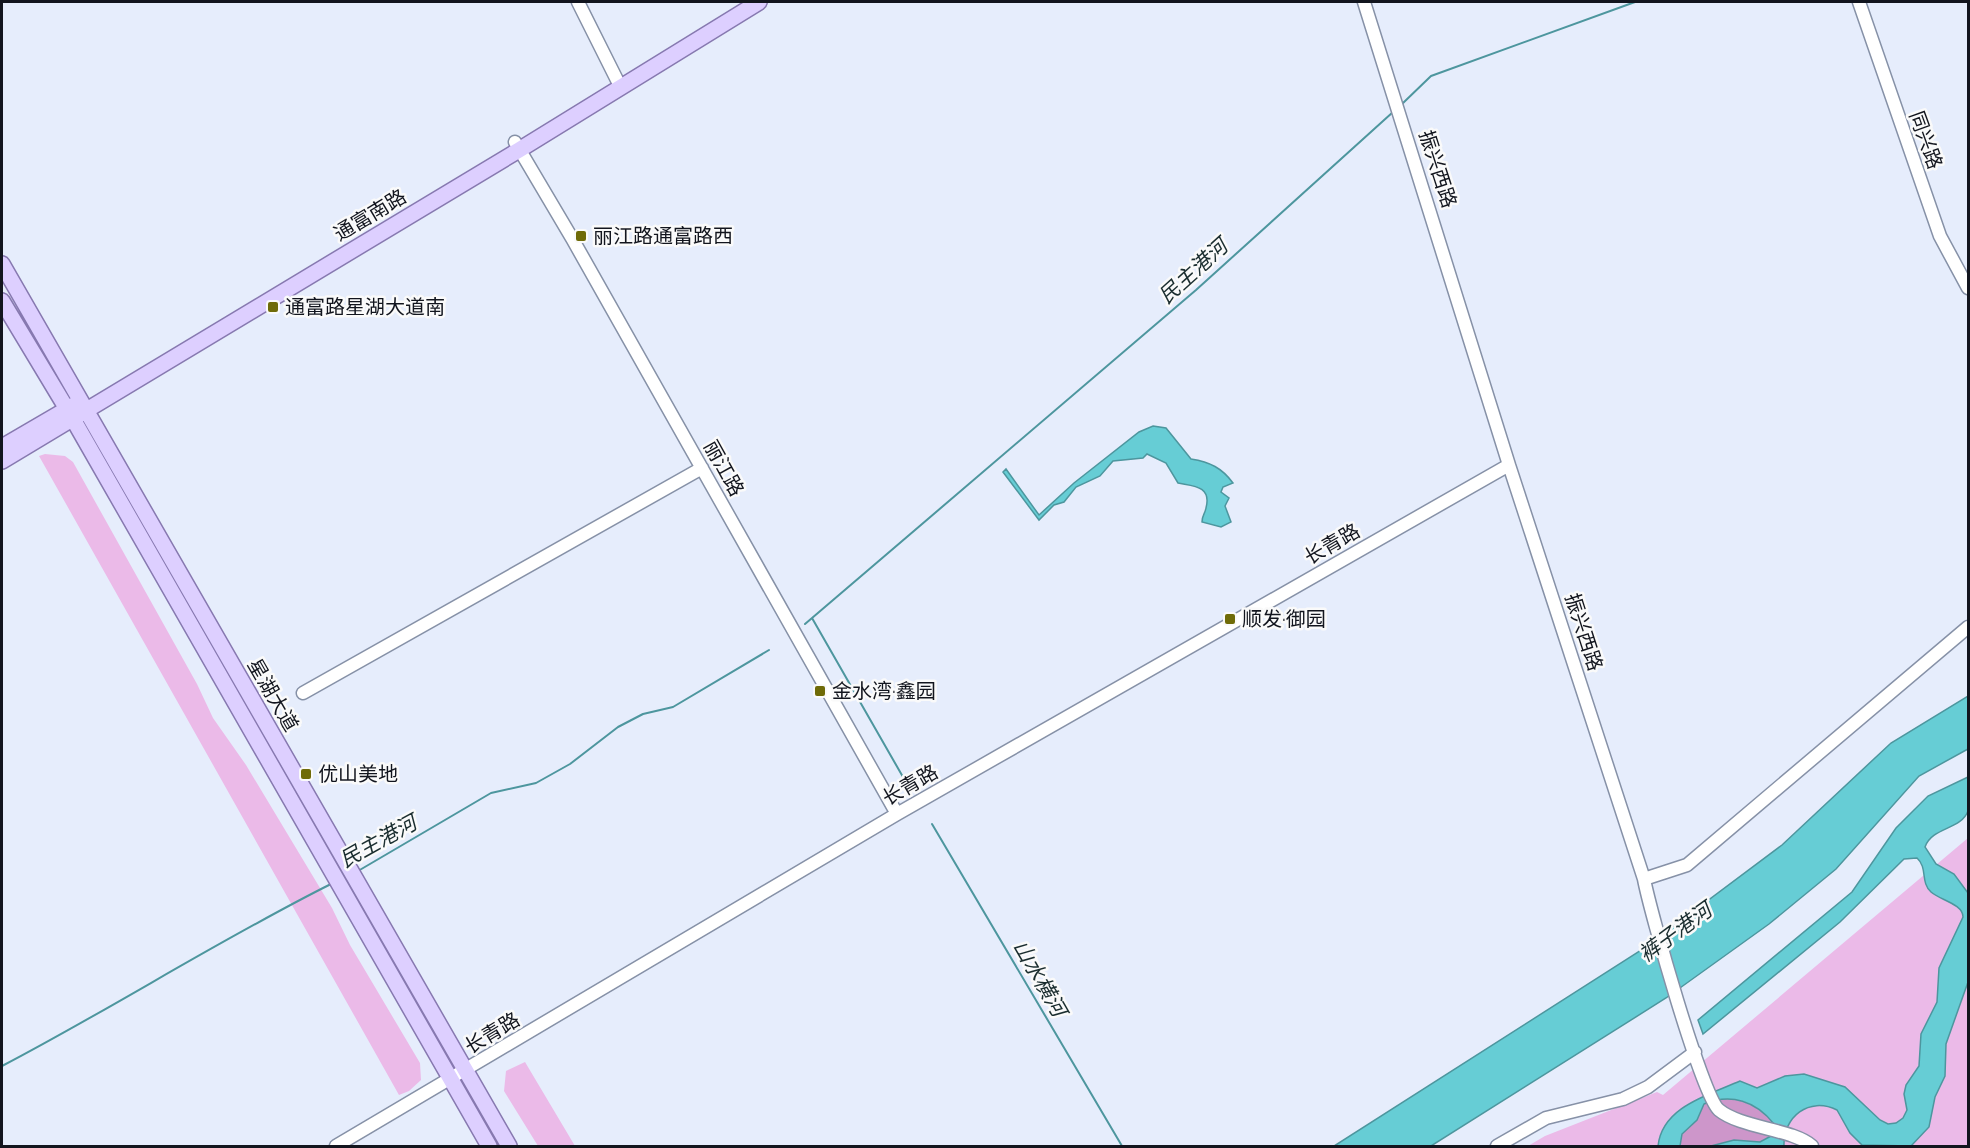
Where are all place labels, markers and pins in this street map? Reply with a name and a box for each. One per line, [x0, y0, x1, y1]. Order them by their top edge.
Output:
place label: 丽江路通富路西 [593, 224, 733, 248]
marker: 丽江路通富路西 [574, 229, 588, 243]
place label: 通富路星湖大道南 [285, 295, 445, 319]
marker: 通富路星湖大道南 [266, 300, 280, 314]
place label: 顺发·御园 [1242, 607, 1326, 631]
marker: 顺发·御园 [1223, 612, 1237, 626]
place label: 金水湾·鑫园 [832, 679, 936, 703]
marker: 金水湾·鑫园 [813, 684, 827, 698]
place label: 优山美地 [318, 762, 398, 786]
marker: 优山美地 [299, 767, 313, 781]

